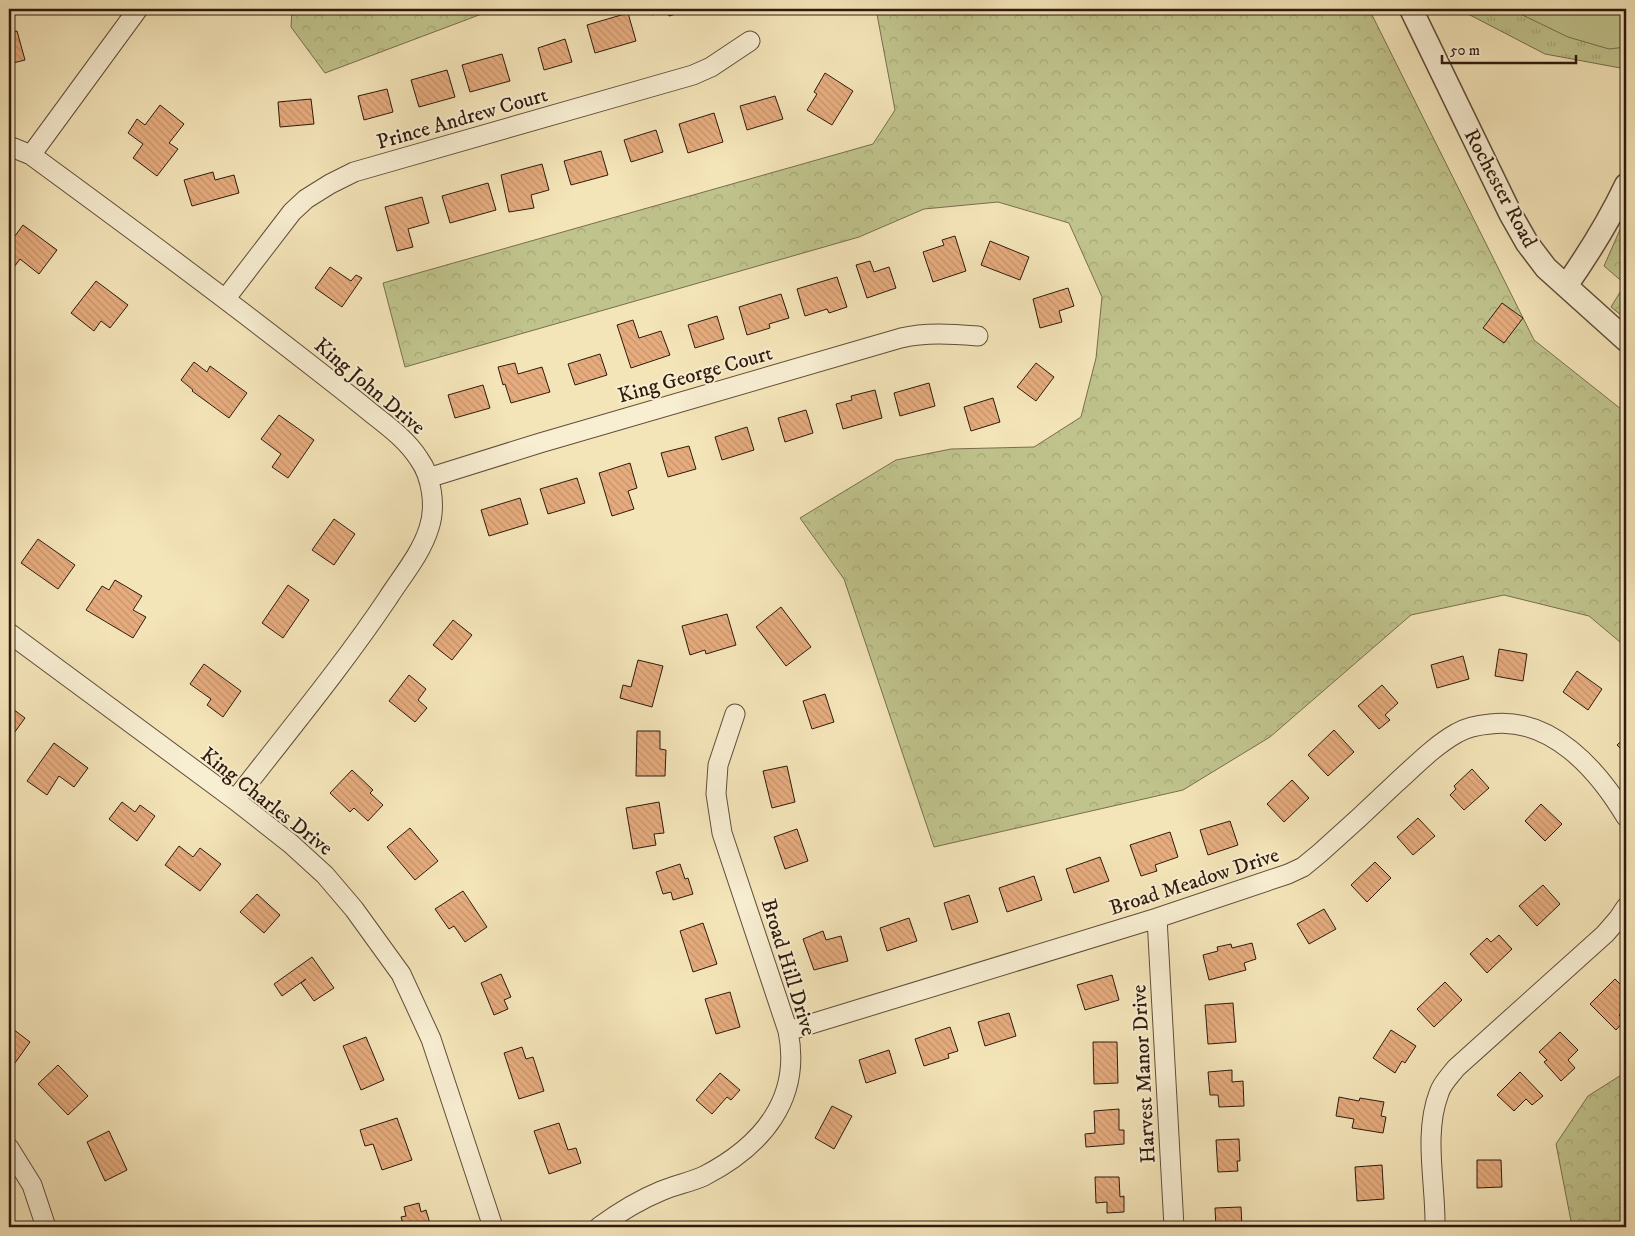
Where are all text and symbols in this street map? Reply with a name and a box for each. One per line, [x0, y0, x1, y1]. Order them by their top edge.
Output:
scale bar [1442, 32, 1576, 64]
text: 50 m [1450, 41, 1480, 60]
street label: Prince Andrew Court [374, 82, 551, 156]
street label: Rochester Road [1458, 125, 1543, 253]
street label: King John Drive [308, 333, 430, 441]
street label: King George Court [615, 340, 776, 409]
street label: King Charles Drive [195, 742, 338, 862]
street label: Broad Meadow Drive [1106, 842, 1283, 922]
street label: Broad Hill Drive [755, 896, 821, 1039]
street label: Harvest Manor Drive [1126, 984, 1162, 1164]

